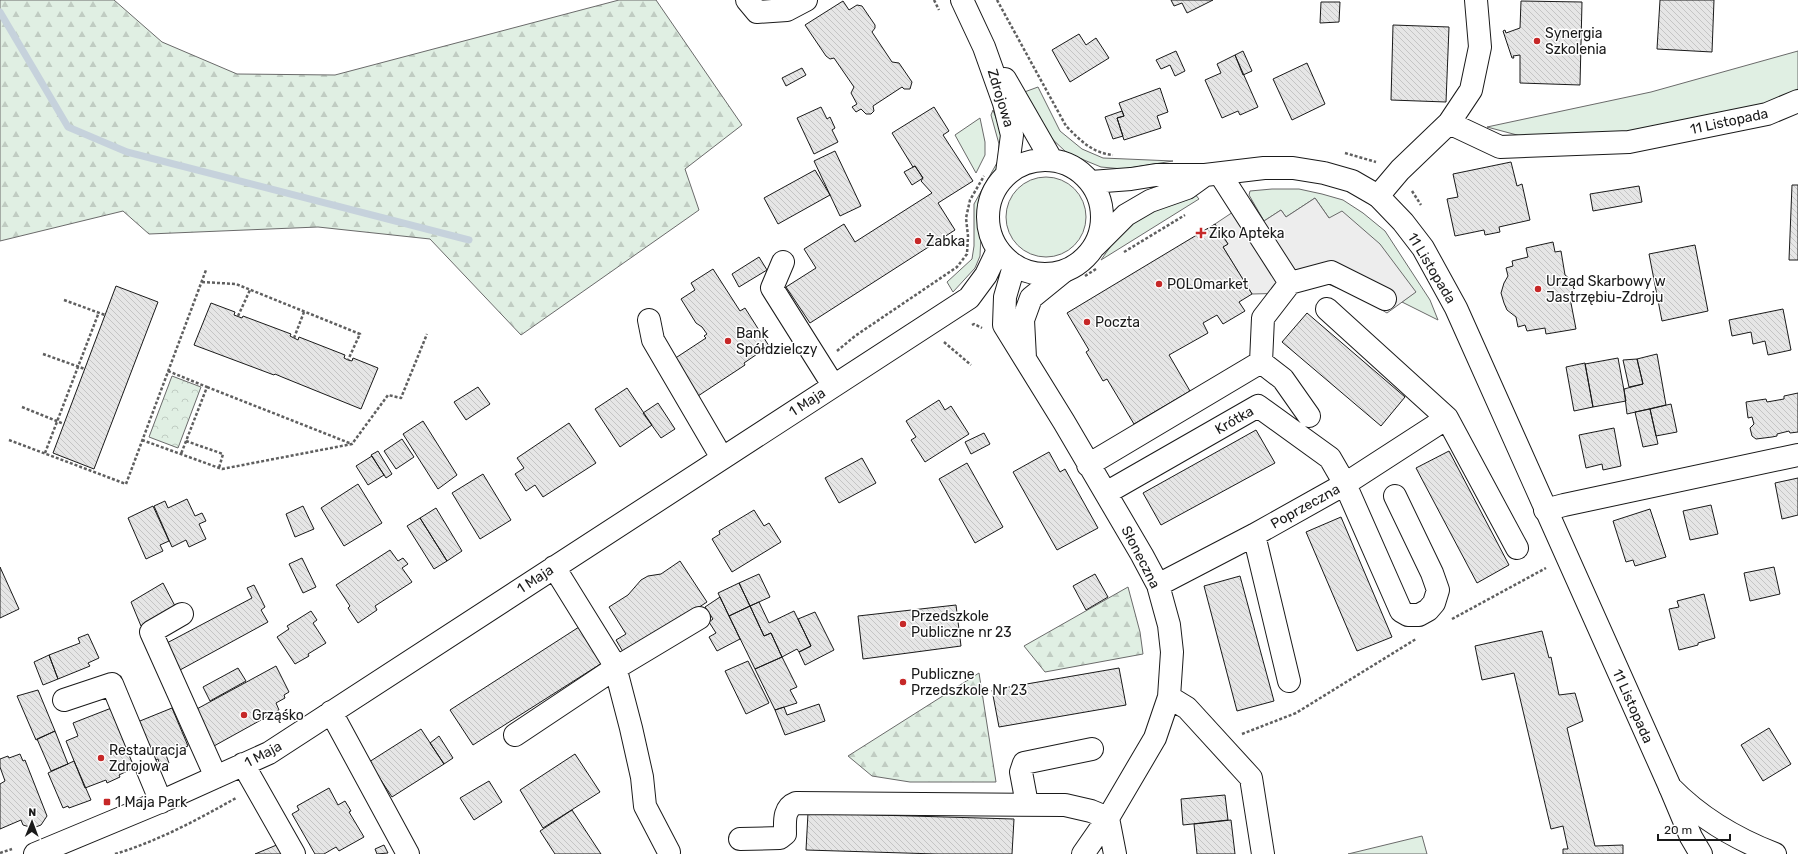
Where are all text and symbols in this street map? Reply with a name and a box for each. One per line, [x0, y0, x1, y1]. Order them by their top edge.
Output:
place label: Synergia Szkolenia [1545, 25, 1607, 58]
marker: Synergia Szkolenia [1532, 36, 1542, 46]
street label: Zdrojowa [984, 67, 1017, 129]
street label: 11 Listopada [1688, 105, 1770, 138]
place label: Ziko Apteka [1209, 225, 1285, 242]
marker: Ziko Apteka [1196, 228, 1206, 238]
street label: 11 Listopada [1404, 230, 1459, 307]
place label: Żabka [926, 233, 965, 250]
marker: Żabka [913, 236, 923, 246]
place label: Urząd Skarbowy w Jastrzębiu-Zdroju [1546, 273, 1666, 306]
place label: POLOmarket [1167, 276, 1249, 293]
marker: POLOmarket [1154, 279, 1164, 289]
marker: Urząd Skarbowy w Jastrzębiu-Zdroju [1533, 284, 1543, 294]
place label: Poczta [1095, 314, 1140, 331]
marker: Poczta [1082, 317, 1092, 327]
place label: Bank Spółdzielczy [736, 325, 818, 358]
marker: Bank Spółdzielczy [723, 336, 733, 346]
street label: 1 Maja [786, 384, 829, 420]
street label: Krótka [1212, 403, 1257, 438]
street label: Poprzeczna [1268, 480, 1343, 532]
street label: Słoneczna [1118, 523, 1164, 591]
street label: 1 Maja [514, 561, 557, 597]
place label: Przedszkole Publiczne nr 23 [911, 608, 1012, 641]
marker: Przedszkole Publiczne nr 23 [898, 619, 908, 629]
place label: Publiczne Przedszkole Nr 23 [911, 666, 1027, 699]
street label: 11 Listopada [1609, 666, 1656, 746]
marker: Publiczne Przedszkole Nr 23 [898, 677, 908, 687]
place label: Grząśko [252, 707, 304, 724]
marker: Grząśko [239, 710, 249, 720]
street label: 1 Maja [242, 738, 285, 771]
place label: Restauracja Zdrojowa [109, 742, 187, 775]
marker: Restauracja Zdrojowa [96, 753, 106, 763]
place label: 1 Maja Park [115, 794, 188, 811]
marker: 1 Maja Park [102, 797, 112, 807]
north arrow [12, 802, 52, 842]
text: N [28, 806, 36, 819]
scale bar [1658, 816, 1730, 842]
text: 20 m [1664, 823, 1692, 837]

